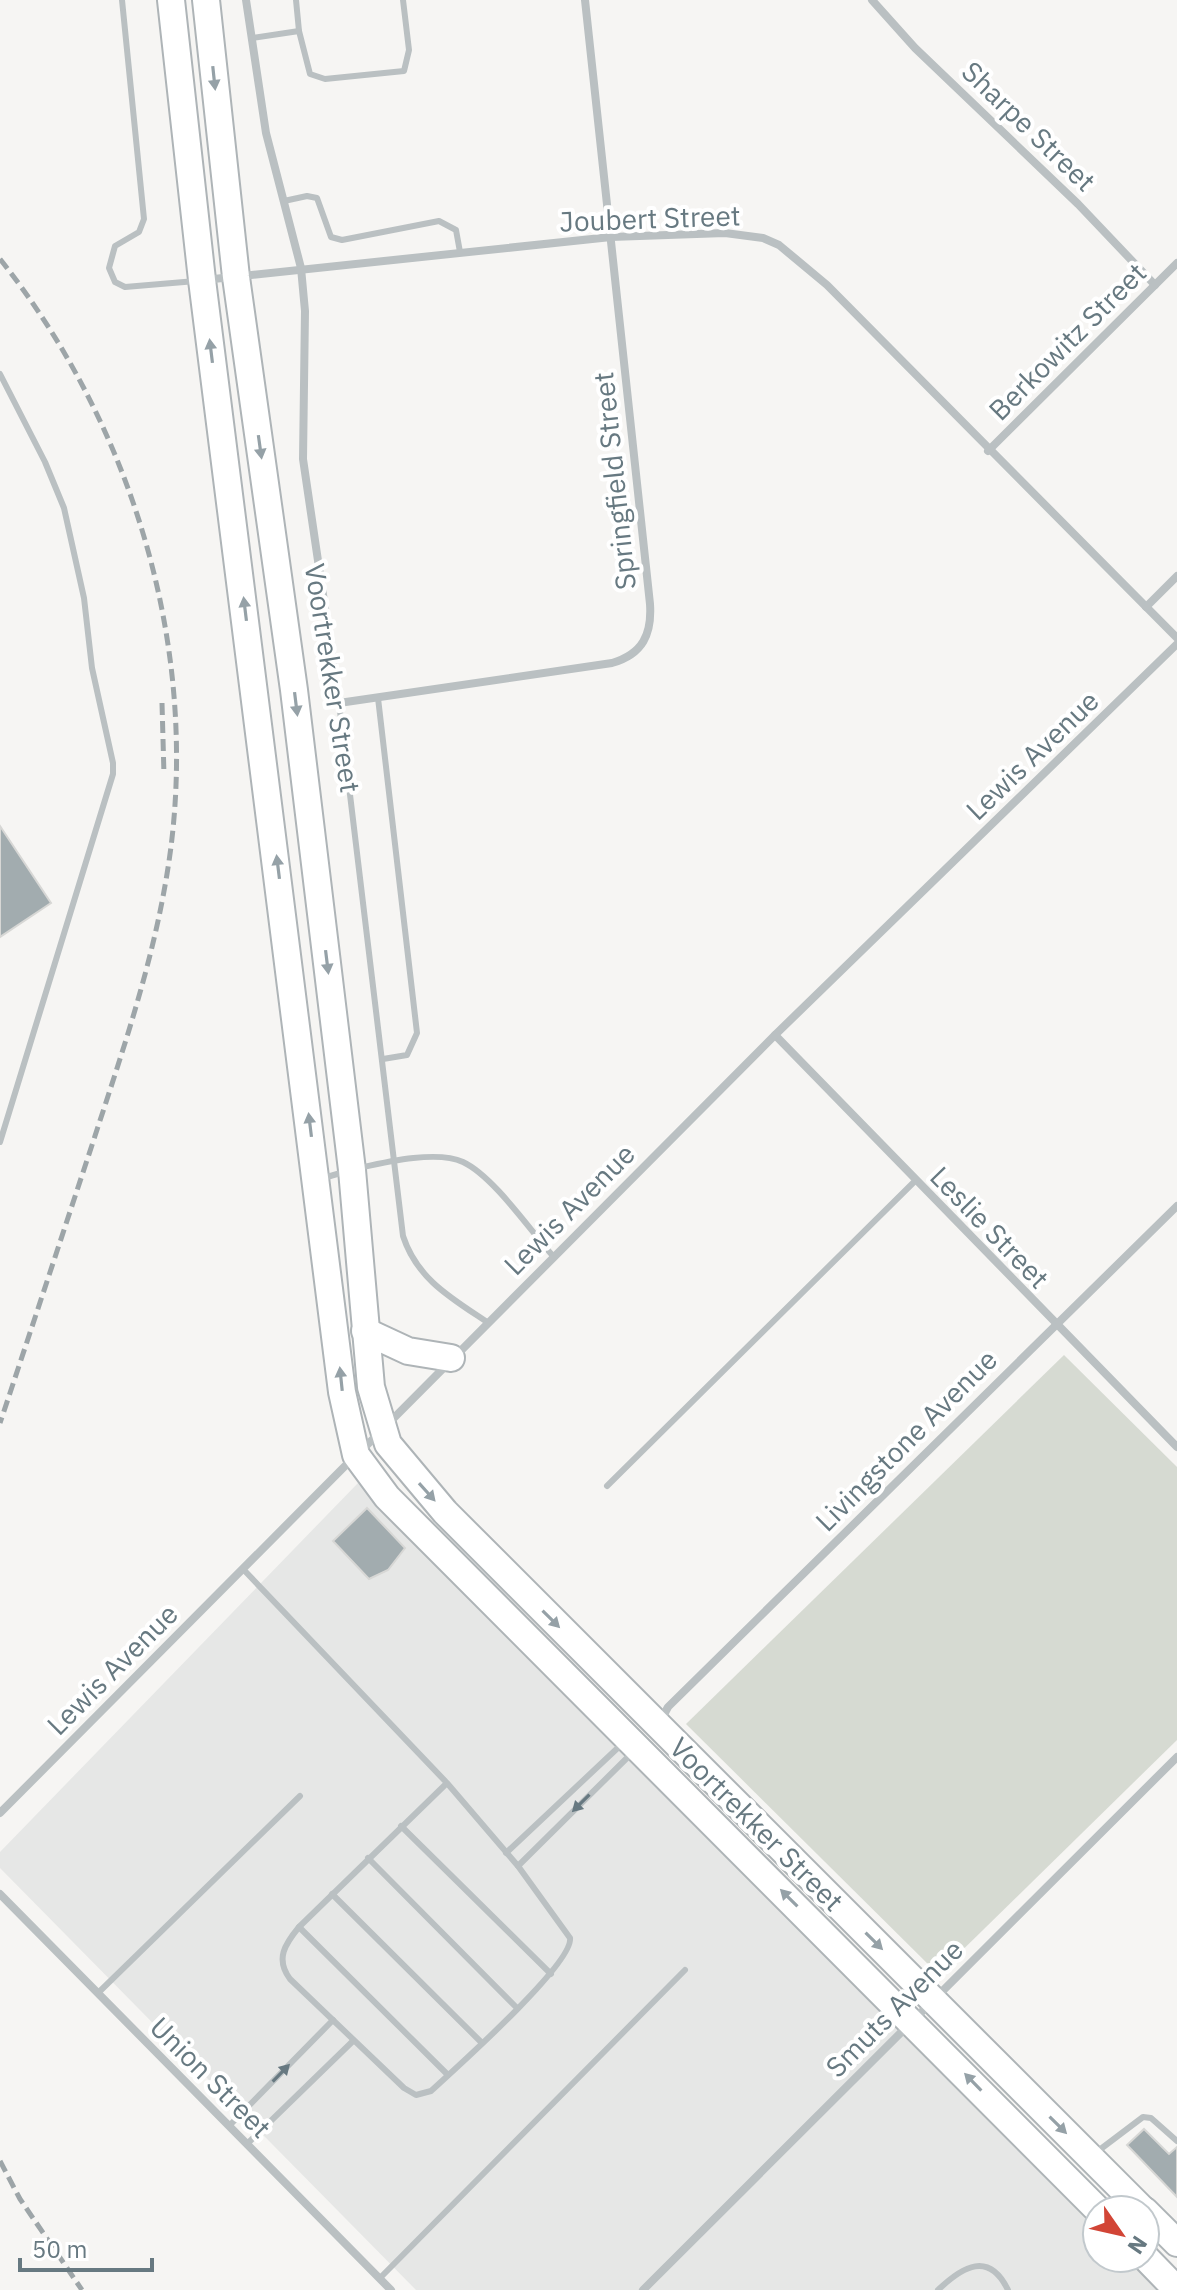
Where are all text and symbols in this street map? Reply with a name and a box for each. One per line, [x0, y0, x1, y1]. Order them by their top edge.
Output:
street label: Sharpe Street [954, 53, 1104, 199]
one-way arrow [208, 65, 221, 90]
street label: Joubert Street [559, 196, 741, 240]
street label: Berkowitz Street [980, 254, 1154, 428]
one-way arrow [204, 338, 217, 363]
street label: Springfield Street [584, 370, 644, 592]
one-way arrow [254, 435, 267, 460]
street label: Voortrekker Street [297, 561, 369, 795]
one-way arrow [238, 596, 251, 621]
street label: Lewis Avenue [958, 682, 1106, 828]
one-way arrow [289, 692, 302, 717]
one-way arrow [271, 854, 284, 879]
one-way arrow [320, 950, 333, 975]
one-way arrow [303, 1112, 316, 1137]
street label: Lewis Avenue [495, 1135, 643, 1283]
street label: Leslie Street [922, 1158, 1058, 1296]
street label: Livingstone Avenue [807, 1341, 1005, 1539]
one-way arrow [334, 1366, 347, 1391]
one-way arrow [417, 1483, 435, 1502]
street label: Lewis Avenue [38, 1595, 186, 1743]
one-way arrow [541, 1609, 560, 1628]
street label: Voortrekker Street [662, 1729, 852, 1919]
one-way arrow [572, 1793, 591, 1812]
one-way arrow [780, 1889, 799, 1908]
street label: Smuts Avenue [817, 1931, 971, 2085]
one-way arrow [864, 1931, 882, 1950]
street label: Union Street [142, 2008, 280, 2146]
one-way arrow [272, 2064, 290, 2083]
one-way arrow [964, 2073, 983, 2092]
one-way arrow [1048, 2115, 1067, 2134]
north arrow [1081, 2194, 1161, 2274]
scale bar [20, 2222, 152, 2272]
text: N [1122, 2231, 1154, 2260]
text: 50 m [32, 2233, 87, 2265]

